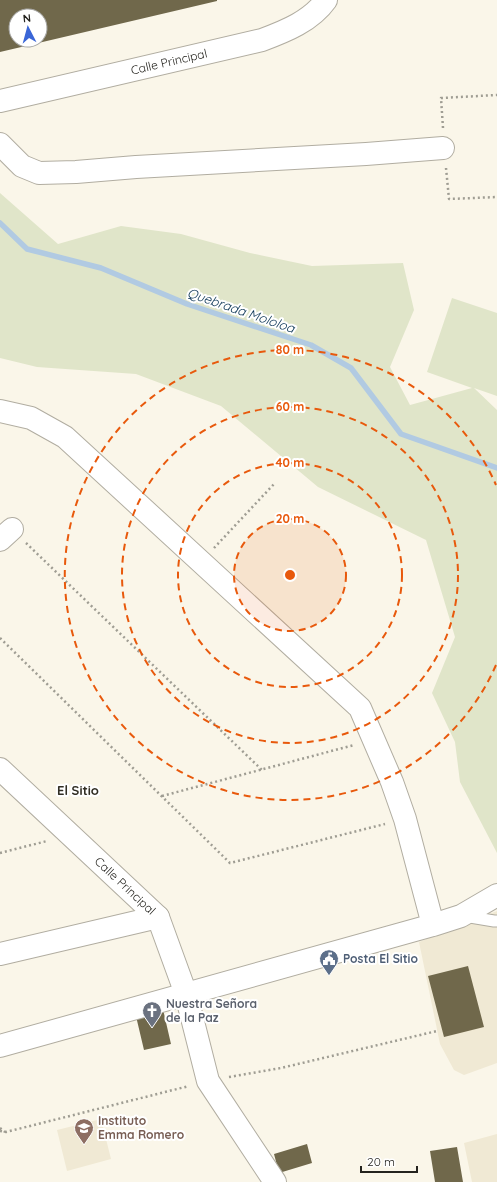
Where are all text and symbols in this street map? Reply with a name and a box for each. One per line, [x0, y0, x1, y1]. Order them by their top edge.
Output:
north arrow [8, 8, 48, 48]
text: N [22, 11, 32, 25]
street label: Calle Principal [129, 45, 209, 78]
water label: Quebrada Mololoa [185, 284, 298, 336]
text: 80 m [276, 342, 304, 357]
text: 60 m [276, 399, 304, 414]
text: 40 m [276, 455, 304, 470]
text: 20 m [276, 511, 304, 526]
centre of rings [283, 568, 297, 582]
district label: El Sitio [57, 782, 99, 798]
street label: Calle Principal [92, 854, 159, 918]
public building icon: Posta El Sitio [318, 948, 340, 976]
place label: Posta El Sitio [343, 951, 418, 966]
place label: Nuestra Señora de la Paz [166, 996, 257, 1025]
church icon: Nuestra Señora de la Paz [141, 1000, 163, 1028]
place label: Instituto Emma Romero [98, 1113, 185, 1142]
school or university icon: Instituto Emma Romero [73, 1117, 95, 1145]
scale bar [361, 1148, 417, 1174]
text: 20 m [367, 1154, 395, 1169]

